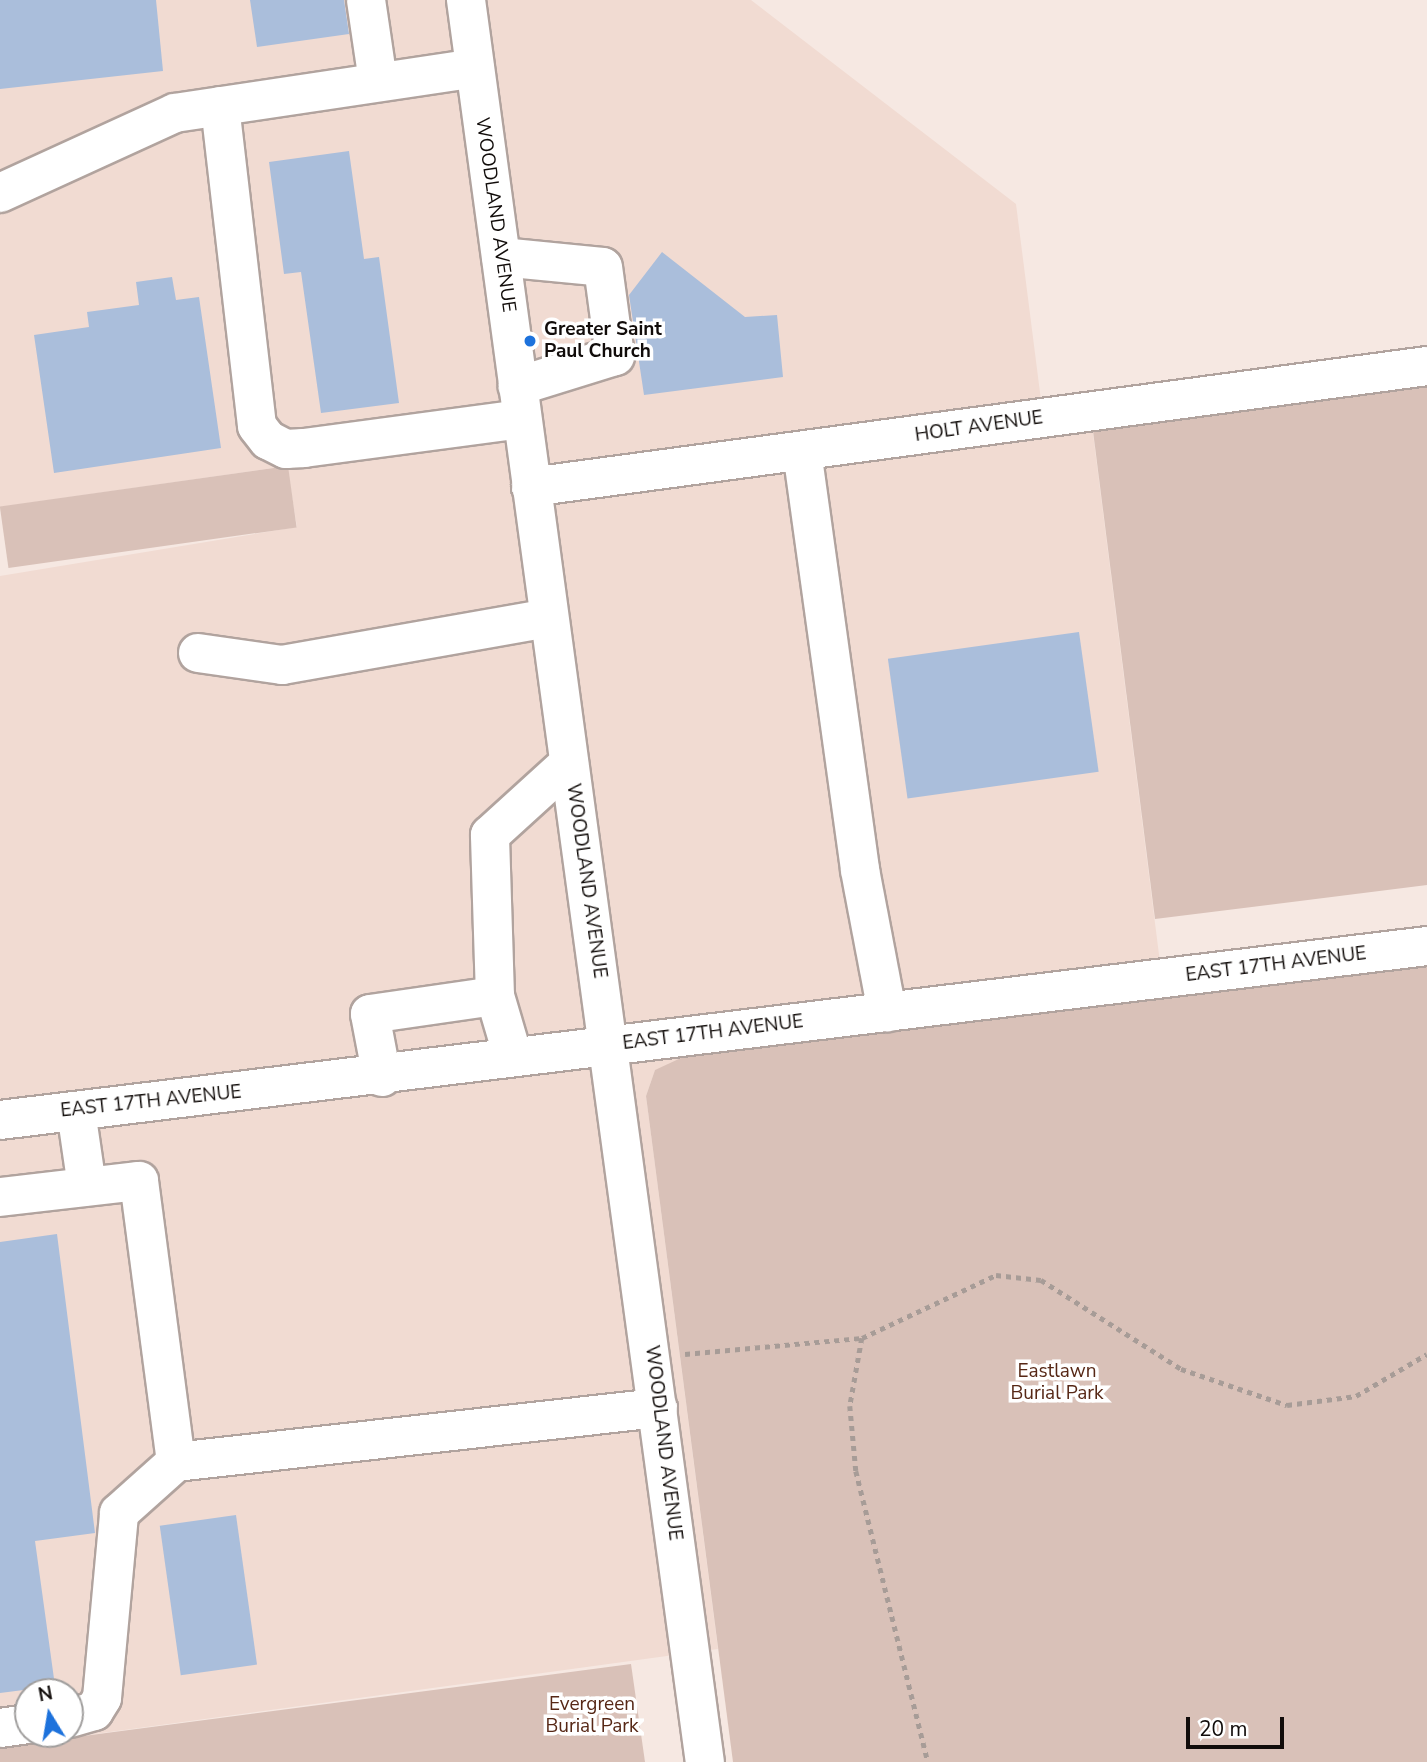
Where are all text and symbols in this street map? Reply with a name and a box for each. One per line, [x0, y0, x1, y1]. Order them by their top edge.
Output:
street label: WOODLAND AVENUE [470, 116, 520, 314]
place label: Greater Saint Paul Church [544, 319, 662, 363]
marker: Greater Saint Paul Church [522, 333, 538, 349]
street label: HOLT AVENUE [913, 407, 1045, 447]
street label: WOODLAND AVENUE [561, 782, 611, 980]
street label: EAST 17TH AVENUE [1184, 943, 1368, 987]
street label: EAST 17TH AVENUE [621, 1011, 805, 1055]
street label: EAST 17TH AVENUE [59, 1081, 243, 1123]
street label: WOODLAND AVENUE [640, 1344, 686, 1542]
park label: Eastlawn Burial Park [1010, 1361, 1104, 1405]
north arrow [14, 1678, 84, 1748]
text: N [36, 1680, 55, 1708]
park label: Evergreen Burial Park [545, 1694, 639, 1738]
scale bar [1189, 1702, 1287, 1746]
text: 20 m [1199, 1715, 1248, 1743]

